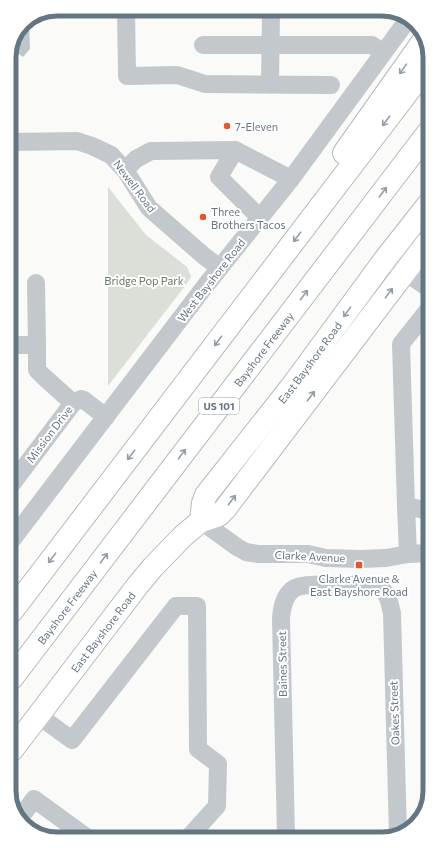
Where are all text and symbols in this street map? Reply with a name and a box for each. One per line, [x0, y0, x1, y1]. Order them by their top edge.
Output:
one-way arrow [399, 64, 407, 75]
one-way arrow [382, 116, 390, 127]
place label: 7-Eleven [235, 120, 278, 133]
marker: 7-Eleven [222, 121, 232, 131]
street label: Newell Road [111, 157, 159, 215]
one-way arrow [378, 186, 387, 197]
place label: Three Brothers Tacos [211, 205, 286, 231]
marker: Three Brothers Tacos [198, 212, 208, 222]
one-way arrow [293, 232, 302, 243]
street label: West Bayshore Road [175, 236, 247, 324]
park label: Bridge Pop Park [104, 274, 184, 287]
one-way arrow [385, 288, 394, 299]
one-way arrow [299, 290, 308, 301]
one-way arrow [343, 306, 351, 317]
street label: Bayshore Freeway [231, 309, 296, 389]
street label: East Bayshore Road [275, 319, 344, 405]
one-way arrow [214, 335, 223, 346]
one-way arrow [307, 391, 315, 402]
road number: US 101 [199, 398, 239, 414]
street label: Mission Drive [23, 403, 75, 465]
one-way arrow [178, 449, 187, 460]
one-way arrow [127, 450, 135, 461]
one-way arrow [228, 494, 236, 505]
street label: Clarke Avenue [274, 548, 346, 564]
one-way arrow [99, 552, 108, 563]
one-way arrow [48, 553, 56, 564]
marker: Clarke Avenue & East Bayshore Road [354, 560, 364, 570]
street label: Bayshore Freeway [34, 566, 99, 646]
place label: Clarke Avenue & East Bayshore Road [310, 572, 408, 598]
street label: East Bayshore Road [68, 589, 137, 674]
street label: Baines Street [275, 630, 289, 697]
street label: Oakes Street [386, 680, 402, 745]

